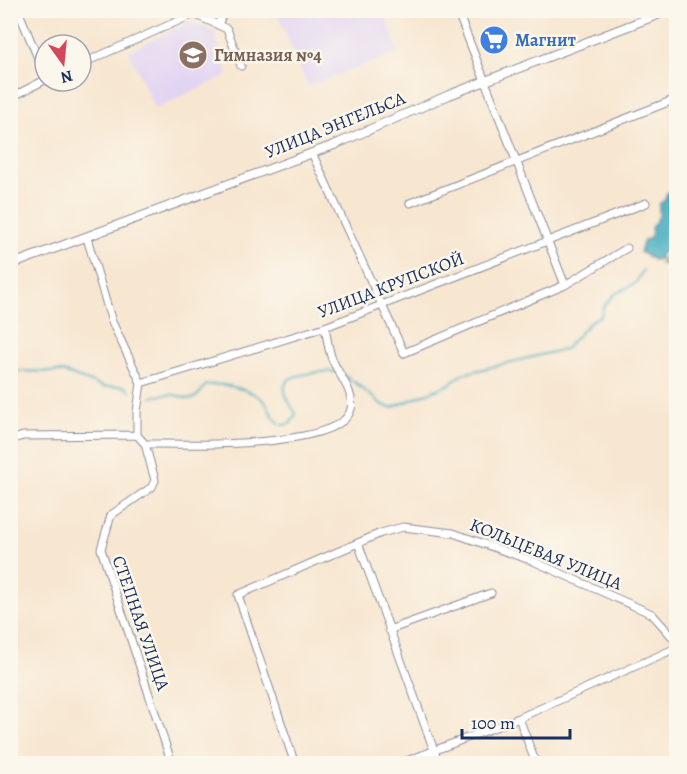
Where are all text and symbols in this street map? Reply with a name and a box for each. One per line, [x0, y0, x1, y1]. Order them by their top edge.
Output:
supermarket icon: Магнит [478, 24, 510, 56]
place label: Магнит [515, 28, 576, 52]
north arrow [33, 33, 93, 93]
school or university icon: Гимназия №4 [177, 39, 209, 71]
place label: Гимназия №4 [214, 43, 322, 67]
text: N [58, 64, 75, 89]
street label: УЛИЦА ЭНГЕЛЬСА [261, 86, 409, 164]
street label: УЛИЦА КРУПСКОЙ [314, 246, 468, 324]
street label: КОЛЬЦЕВАЯ УЛИЦА [466, 512, 626, 596]
street label: СТЕПНАЯ УЛИЦА [107, 552, 176, 694]
scale bar [462, 702, 570, 740]
text: 100 m [471, 711, 515, 735]

